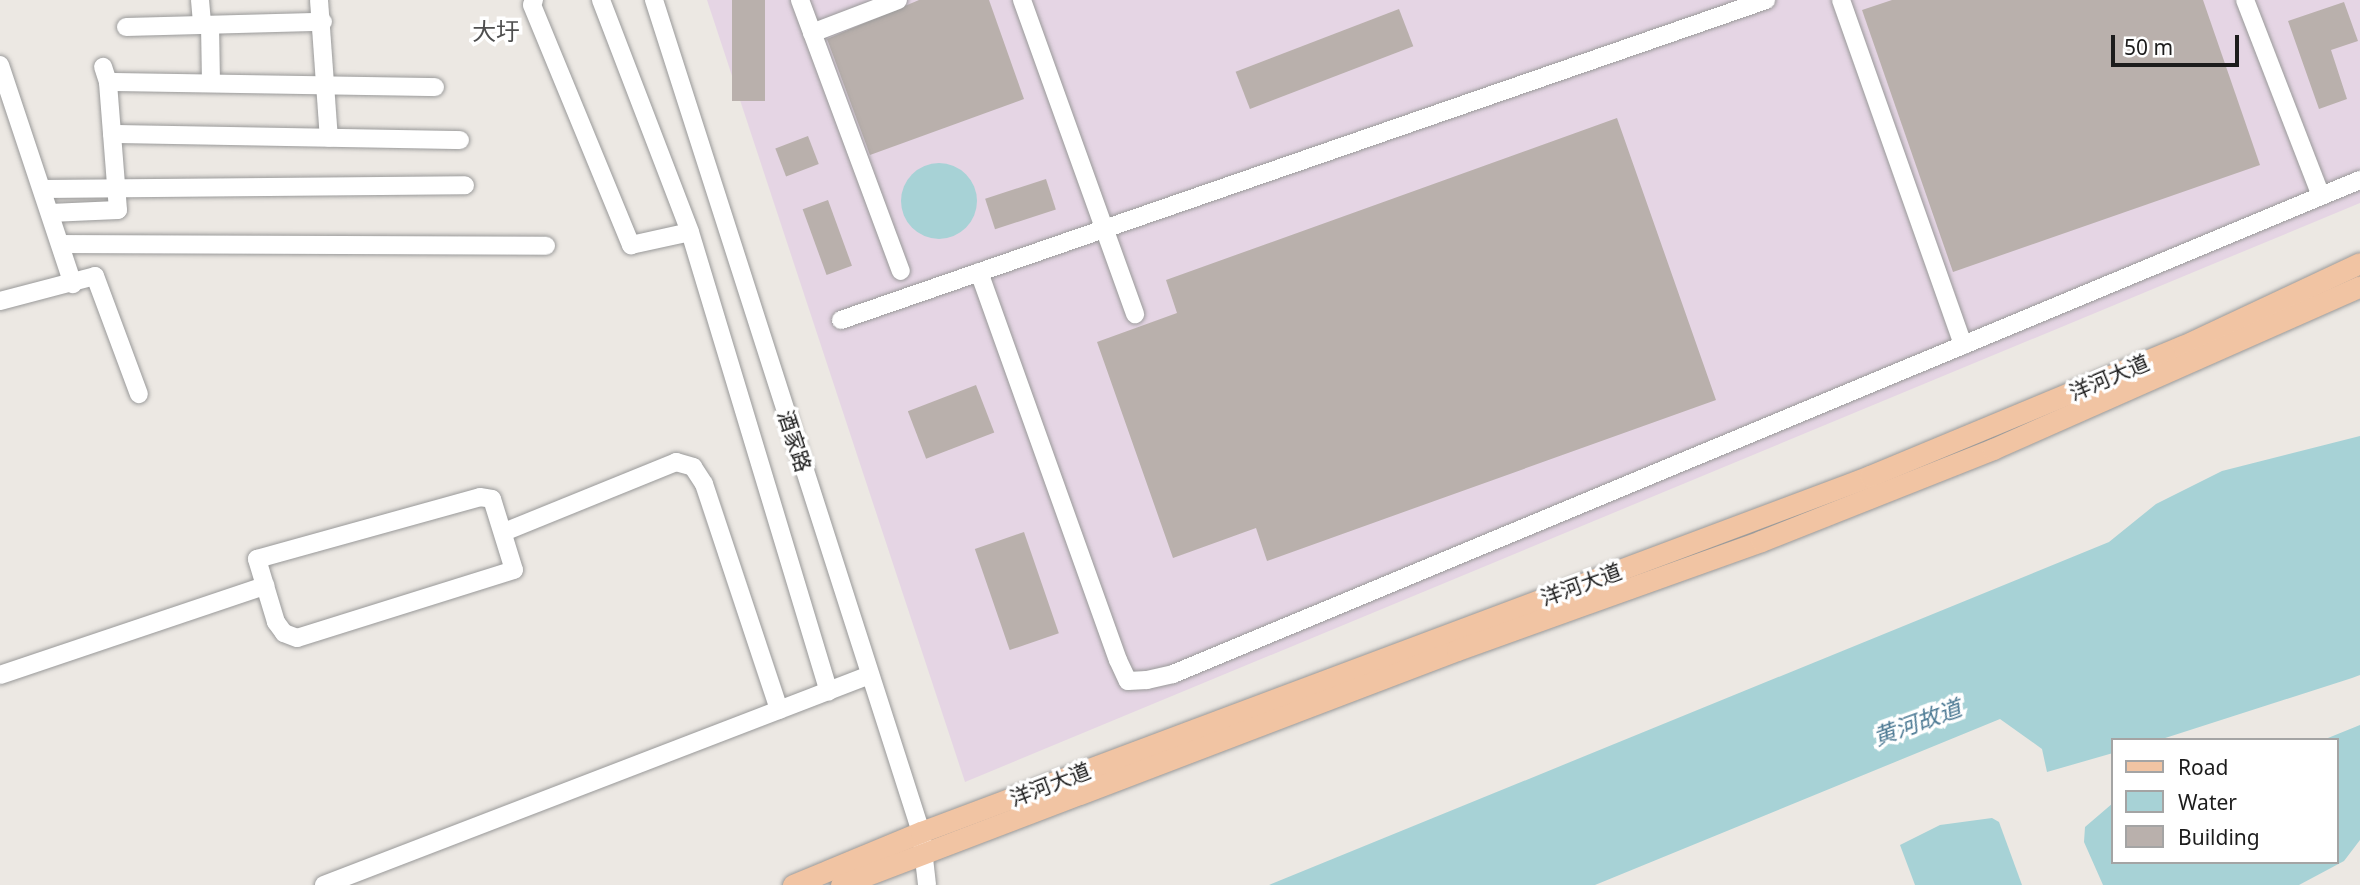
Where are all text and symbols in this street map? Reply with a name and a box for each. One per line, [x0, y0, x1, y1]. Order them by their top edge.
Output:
district label: 大圩 [472, 17, 520, 45]
scale bar [2115, 21, 2243, 65]
text: 50 m [2124, 33, 2173, 61]
street label: 洋河大道 [2065, 349, 2153, 405]
street label: 酒家路 [773, 407, 817, 475]
street label: 洋河大道 [1537, 558, 1625, 610]
water label: 黄河故道 [1869, 693, 1965, 751]
legend [2112, 738, 2339, 864]
text: Road [2178, 753, 2228, 781]
street label: 洋河大道 [1006, 757, 1094, 811]
text: Water [2178, 788, 2237, 816]
text: Building [2178, 823, 2260, 851]

